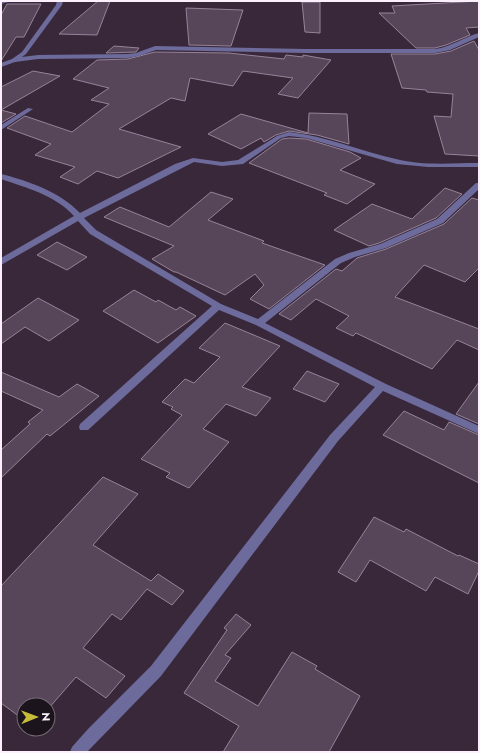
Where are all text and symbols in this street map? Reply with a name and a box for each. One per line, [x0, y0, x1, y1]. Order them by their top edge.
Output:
north arrow [16, 697, 56, 737]
text: N [38, 712, 54, 721]

